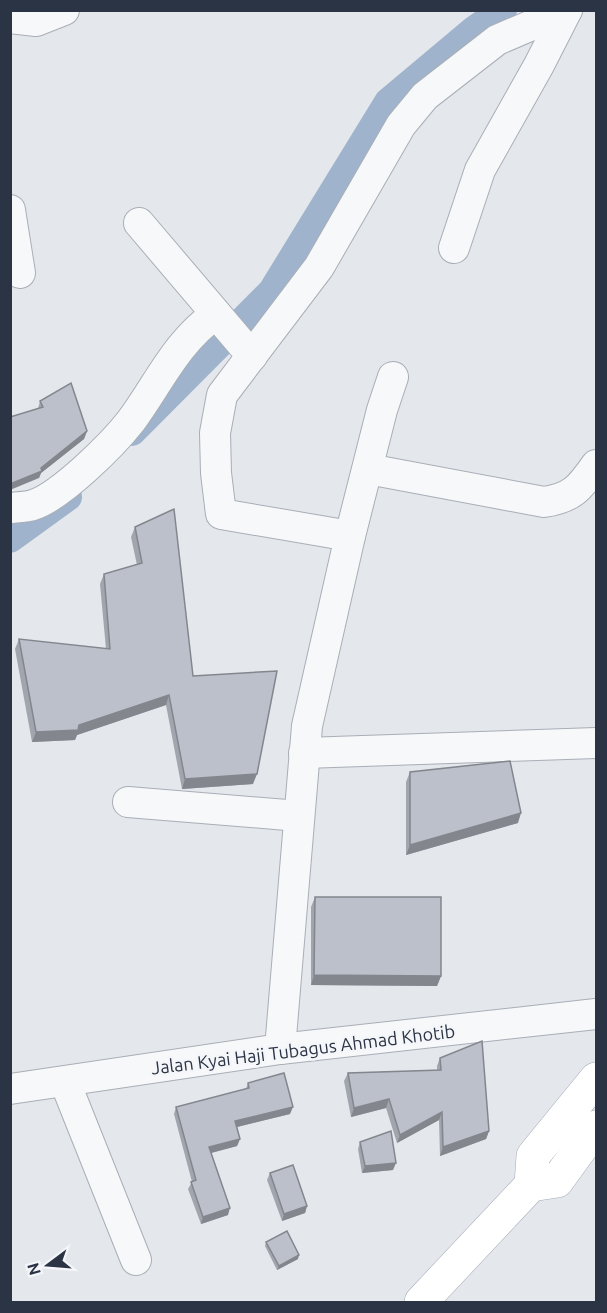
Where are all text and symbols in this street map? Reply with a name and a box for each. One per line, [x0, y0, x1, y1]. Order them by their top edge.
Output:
street label: Jalan Kyai Haji Tubagus Ahmad Khotib [150, 1020, 456, 1078]
north arrow [18, 1235, 78, 1295]
text: N [23, 1261, 44, 1277]

